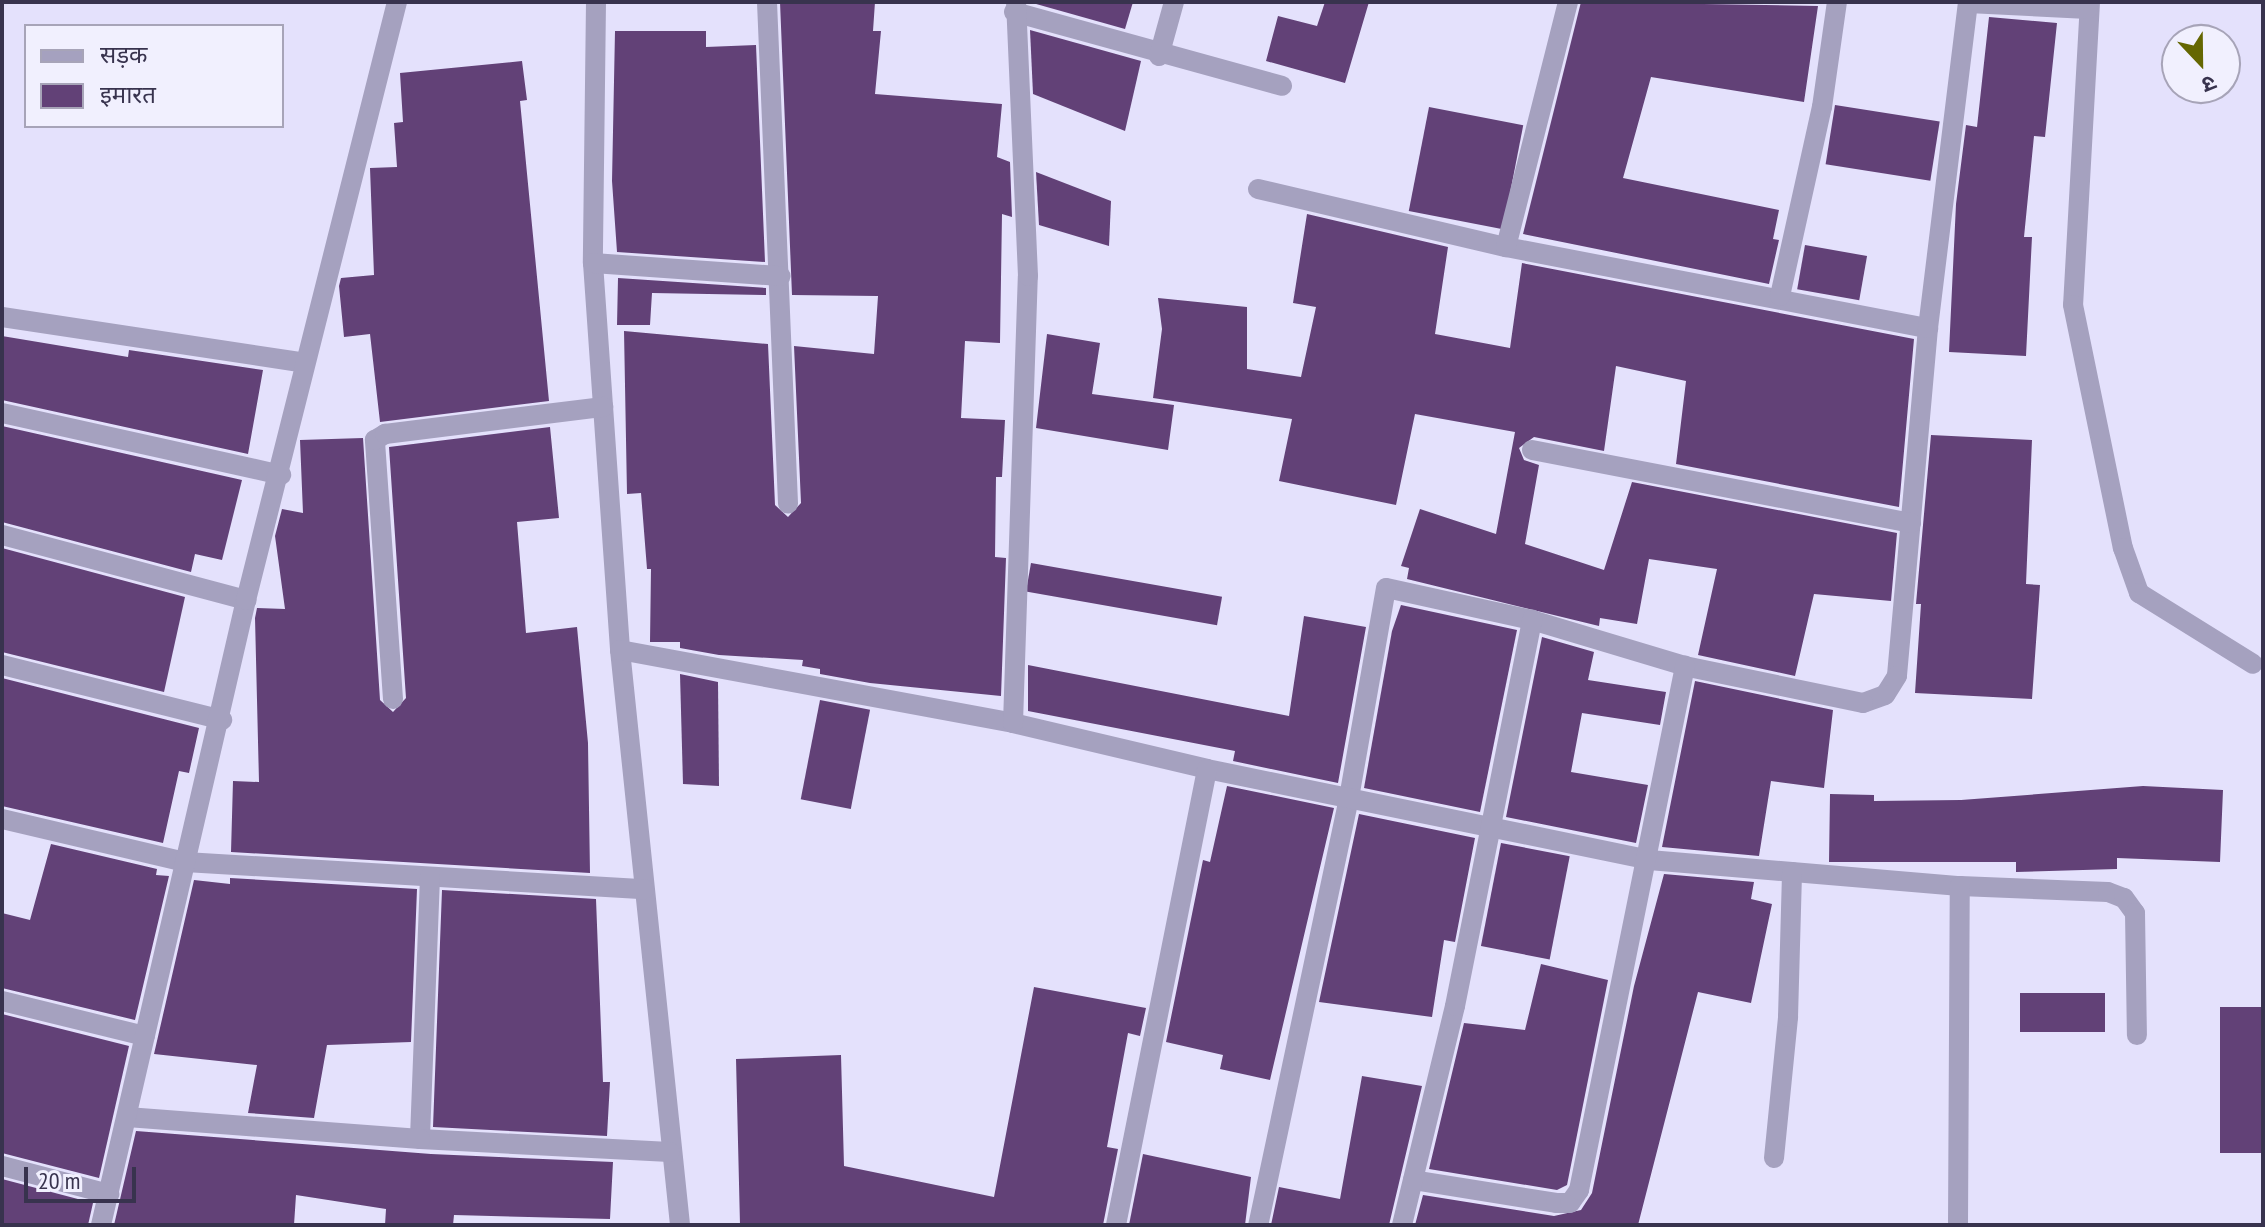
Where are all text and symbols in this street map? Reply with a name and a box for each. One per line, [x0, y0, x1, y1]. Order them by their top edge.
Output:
legend [24, 24, 284, 128]
north arrow [2161, 24, 2241, 104]
text: सड़क [100, 39, 148, 70]
text: उ [2198, 69, 2220, 100]
text: इमारत [100, 79, 156, 110]
scale bar [28, 1151, 140, 1201]
text: 20 m [38, 1165, 80, 1196]

